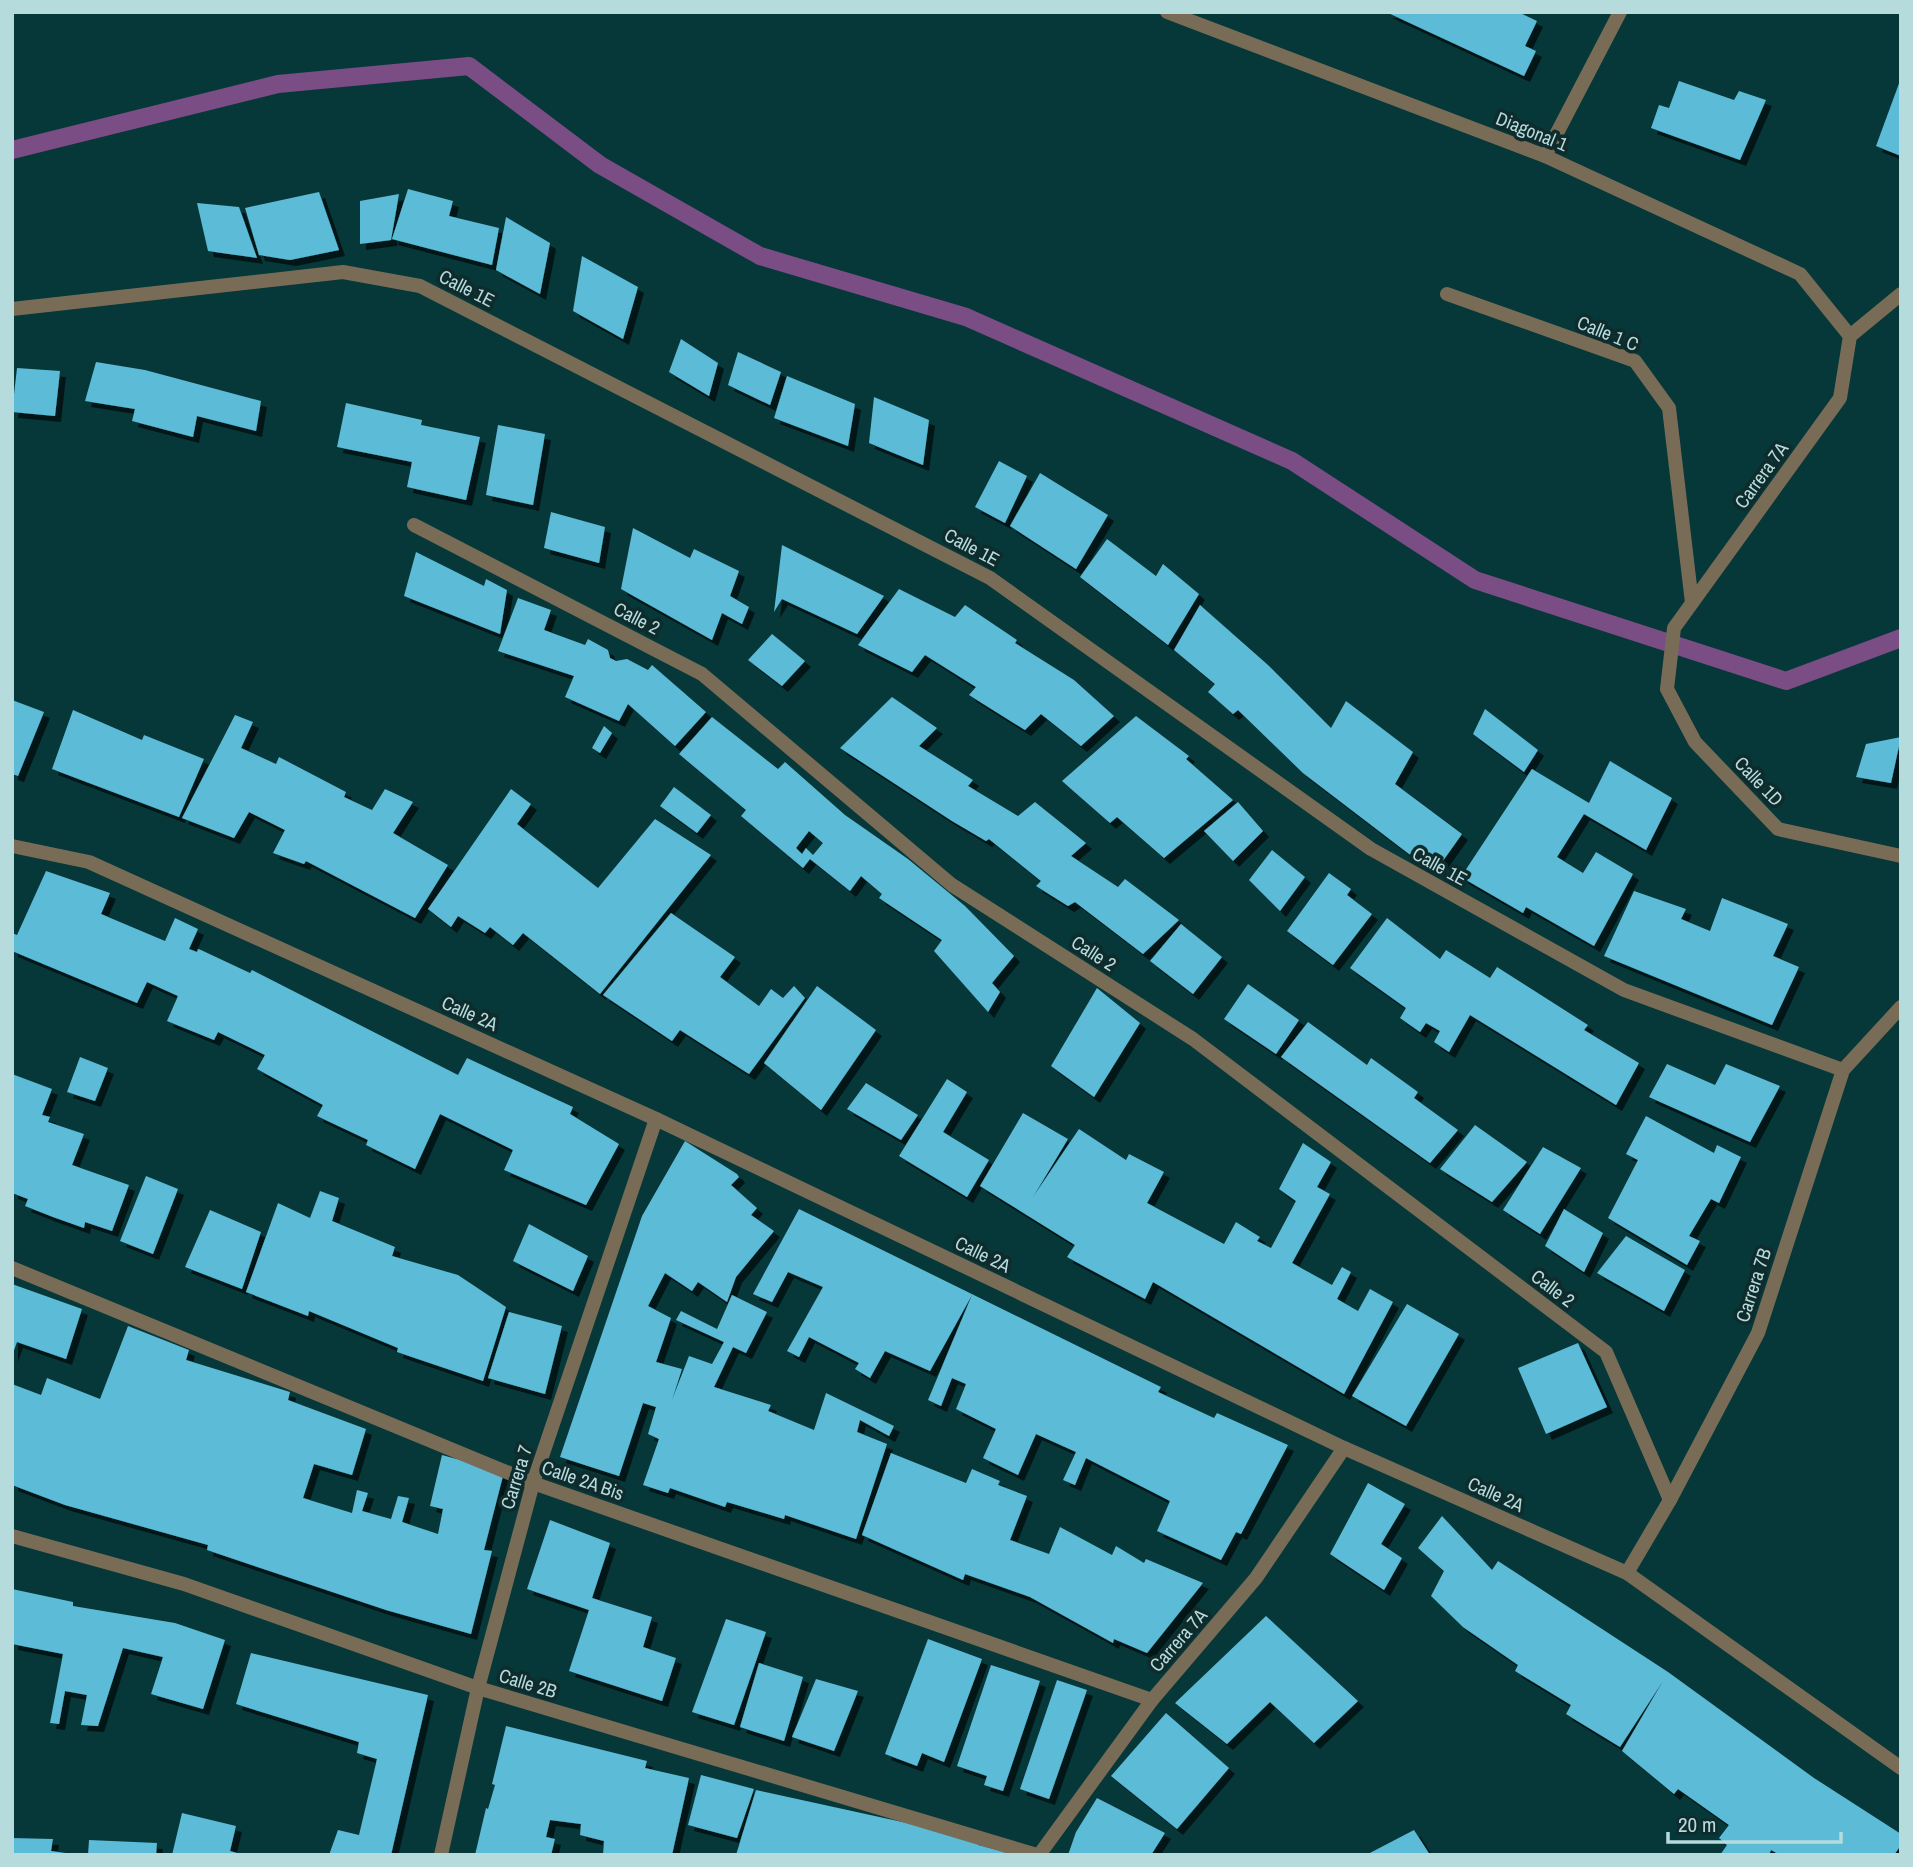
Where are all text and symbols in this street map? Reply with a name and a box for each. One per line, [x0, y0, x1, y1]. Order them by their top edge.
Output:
street label: Diagonal 1 [1492, 105, 1572, 157]
street label: Calle 1E [435, 263, 499, 313]
street label: Calle 1 C [1573, 309, 1643, 357]
street label: Carrera 7A [1728, 436, 1794, 513]
street label: Calle 1E [940, 522, 1004, 572]
street label: Calle 2 [609, 595, 665, 641]
street label: Calle 1D [1729, 750, 1789, 812]
street label: Calle 1E [1408, 840, 1472, 892]
street label: Calle 2 [1067, 929, 1121, 977]
street label: Calle 2A [438, 989, 503, 1037]
street label: Calle 2A [951, 1229, 1016, 1279]
street label: Carrera 7B [1729, 1245, 1777, 1325]
street label: Calle 2 [1526, 1263, 1580, 1313]
street label: Carrera 7 [494, 1441, 538, 1512]
street label: Calle 2A Bis [539, 1454, 628, 1506]
street label: Calle 2A [1464, 1470, 1529, 1518]
street label: Carrera 7A [1143, 1602, 1213, 1677]
street label: Calle 2B [496, 1662, 560, 1704]
scale bar [1668, 1800, 1841, 1844]
text: 20 m [1678, 1810, 1716, 1839]

